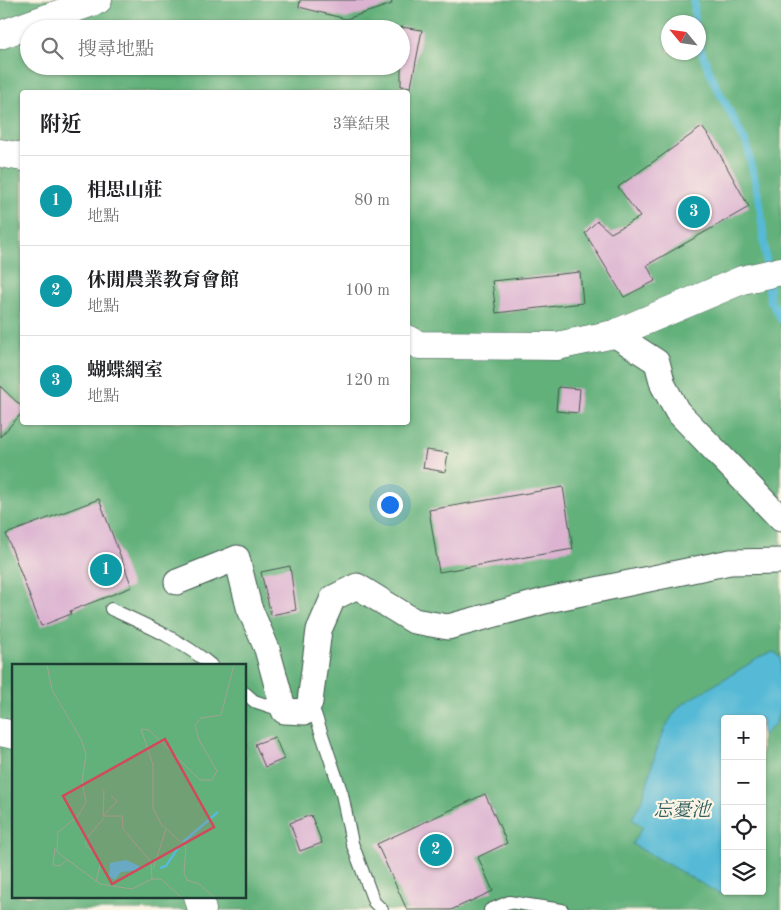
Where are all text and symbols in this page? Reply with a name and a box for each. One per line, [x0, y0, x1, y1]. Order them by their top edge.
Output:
north arrow [661, 15, 706, 60]
search box [20, 20, 410, 75]
icon: search [38, 34, 66, 62]
text: 搜尋地點 [78, 41, 154, 60]
text: 附近 [40, 115, 82, 136]
text: 3筆結果 [333, 117, 390, 133]
text: 相思山莊 [87, 182, 163, 201]
text: 1 [51, 193, 61, 209]
text: 80 m [354, 193, 390, 209]
pin: 3 [678, 193, 710, 231]
text: 地點 [87, 209, 119, 225]
text: 休閒農業教育會館 [87, 272, 239, 291]
text: 2 [51, 283, 61, 299]
text: 100 m [345, 283, 390, 299]
text: 地點 [87, 299, 119, 315]
text: 蝴蝶網室 [87, 362, 163, 381]
text: 3 [51, 373, 61, 389]
text: 120 m [345, 373, 390, 389]
text: 地點 [87, 389, 119, 405]
your location [377, 492, 403, 518]
pin: 1 [90, 551, 122, 589]
inset map [12, 664, 246, 898]
map controls [721, 715, 766, 895]
button: + [721, 715, 766, 760]
button: − [721, 760, 766, 805]
water label: 忘憂池 [653, 799, 712, 821]
button: locate [721, 805, 766, 850]
pin: 2 [420, 831, 452, 869]
button: layers [721, 850, 766, 895]

